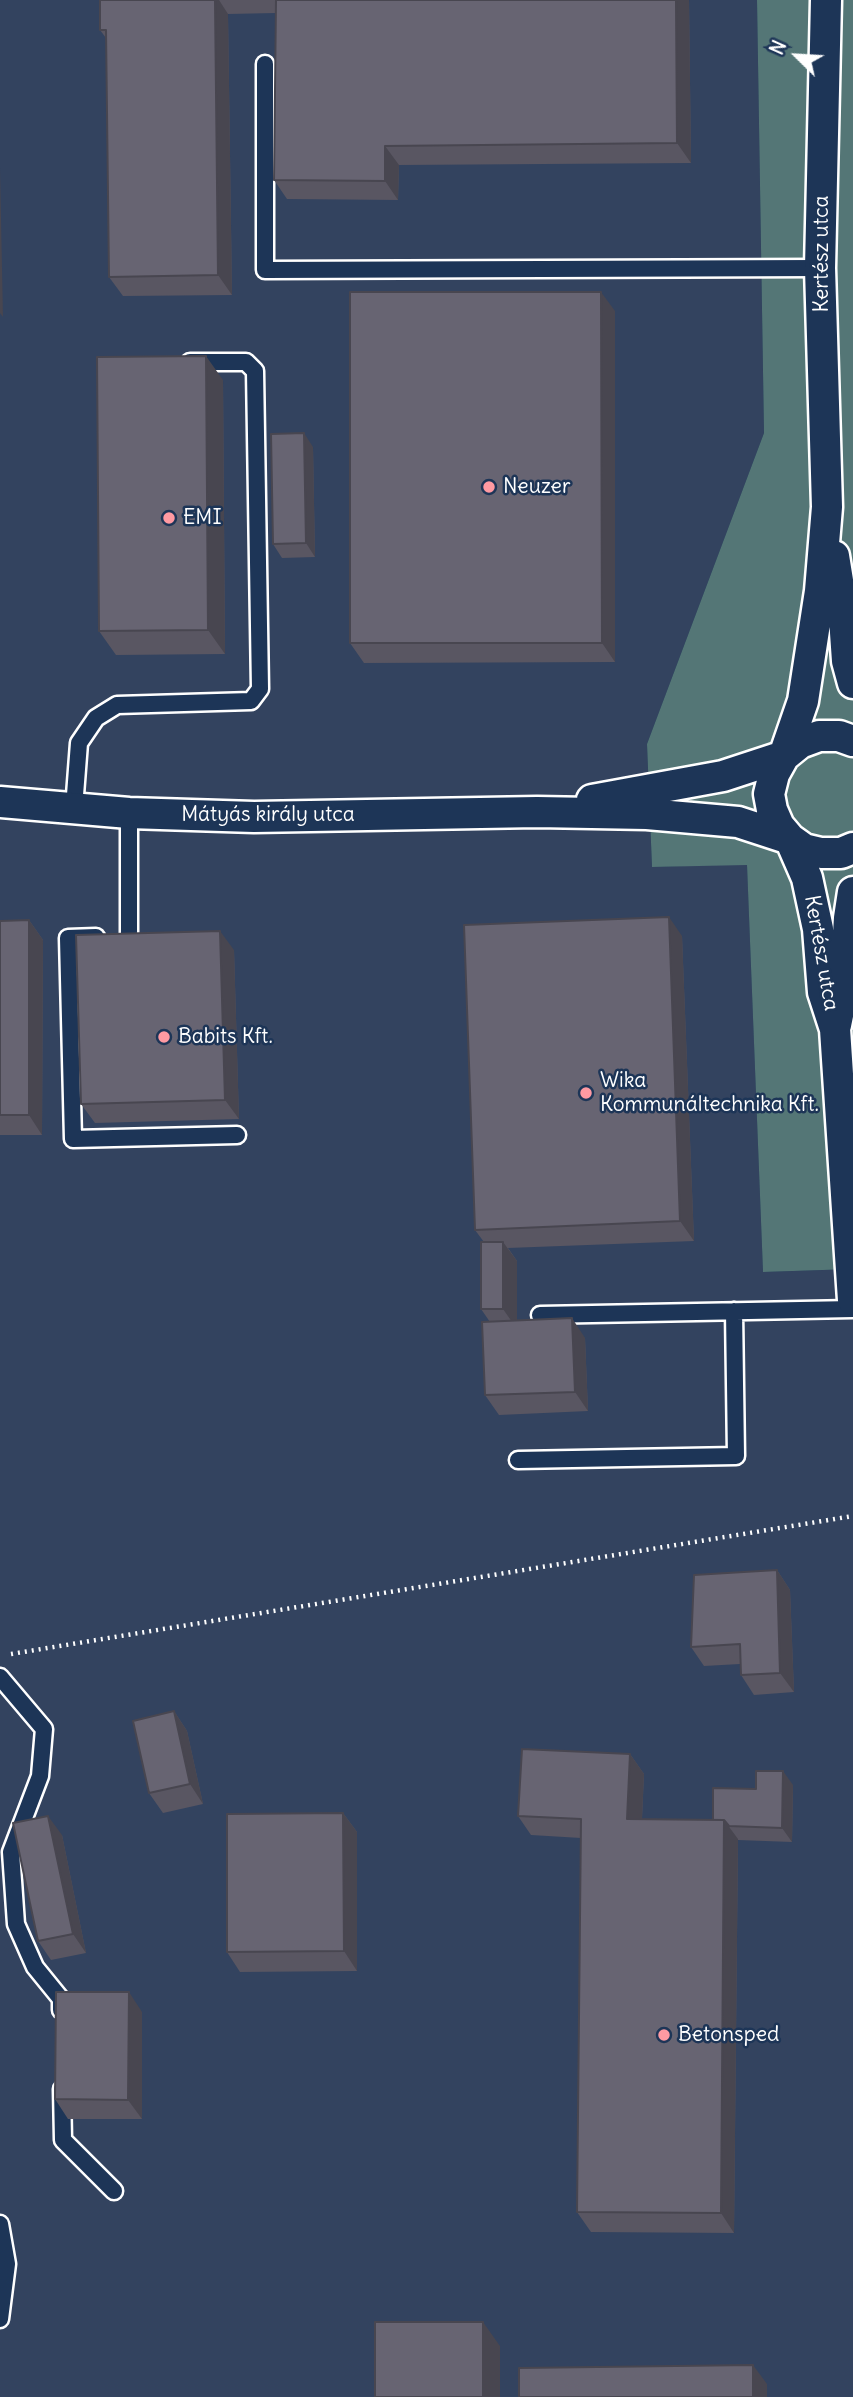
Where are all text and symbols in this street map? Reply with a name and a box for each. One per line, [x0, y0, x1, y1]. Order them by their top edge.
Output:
north arrow [762, 21, 832, 91]
text: N [764, 37, 791, 58]
street label: Kertész utca [809, 196, 835, 312]
place label: Neuzer [503, 474, 570, 500]
marker: Neuzer [481, 479, 497, 495]
place label: EMI [183, 505, 222, 531]
marker: EMI [161, 510, 177, 526]
street label: Mátyás király utca [181, 802, 355, 828]
street label: Kertész utca [798, 893, 844, 1013]
place label: Babits Kft. [178, 1024, 273, 1050]
marker: Babits Kft. [156, 1029, 172, 1045]
place label: Wika Kommunáltechnika Kft. [600, 1068, 819, 1118]
marker: Wika Kommunáltechnika Kft. [578, 1085, 594, 1101]
place label: Betonsped [678, 2022, 779, 2048]
marker: Betonsped [656, 2027, 672, 2043]

